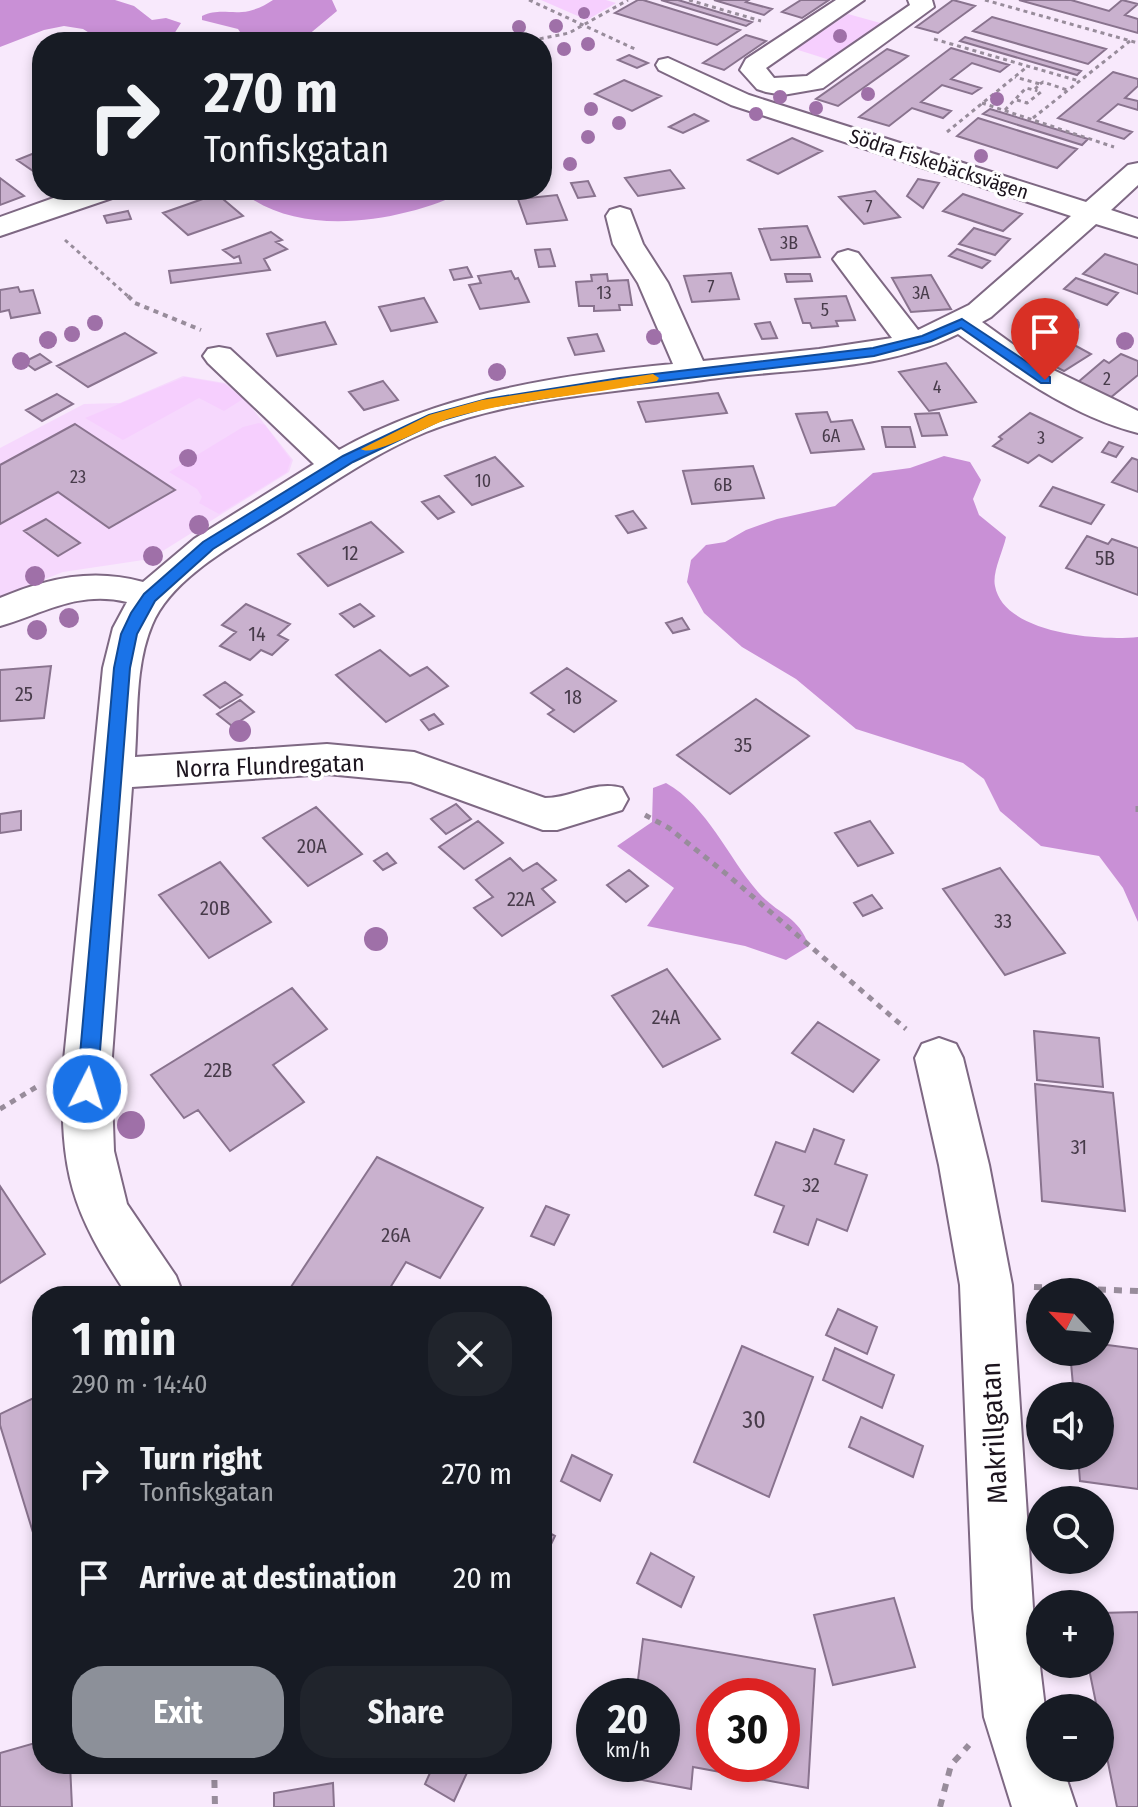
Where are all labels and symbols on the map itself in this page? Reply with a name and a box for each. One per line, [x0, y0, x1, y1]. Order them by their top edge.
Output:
street label: Södra Fiskebäcksvägen [846, 124, 1032, 204]
house number: 7 [865, 196, 873, 218]
house number: 3B [780, 232, 798, 254]
house number: 7 [707, 276, 715, 298]
house number: 13 [596, 282, 612, 304]
house number: 3A [912, 282, 930, 304]
pin [1011, 298, 1079, 380]
house number: 5 [821, 299, 829, 321]
house number: 2 [1103, 368, 1111, 390]
house number: 4 [933, 376, 942, 398]
house number: 6A [822, 425, 841, 447]
house number: 3 [1037, 427, 1045, 449]
house number: 23 [70, 466, 86, 488]
house number: 10 [475, 470, 491, 492]
house number: 6B [714, 474, 733, 496]
house number: 12 [342, 541, 358, 565]
house number: 5B [1095, 546, 1115, 570]
house number: 14 [248, 622, 266, 646]
house number: 25 [15, 682, 33, 706]
house number: 18 [564, 685, 582, 709]
house number: 35 [734, 733, 752, 757]
street label: Norra Flundregatan [175, 749, 365, 783]
house number: 20A [297, 834, 327, 858]
house number: 22A [507, 887, 536, 911]
house number: 20B [200, 896, 230, 920]
house number: 33 [994, 909, 1012, 933]
house number: 24A [652, 1005, 681, 1029]
position arrow [45, 1047, 129, 1131]
house number: 22B [204, 1058, 232, 1082]
house number: 31 [1071, 1135, 1087, 1159]
house number: 32 [802, 1173, 820, 1197]
house number: 26A [381, 1223, 411, 1247]
north arrow [1026, 1278, 1114, 1366]
street label: Makrillgatan [974, 1361, 1014, 1505]
house number: 30 [742, 1406, 766, 1434]
speed limit sign: 30 [696, 1678, 800, 1782]

